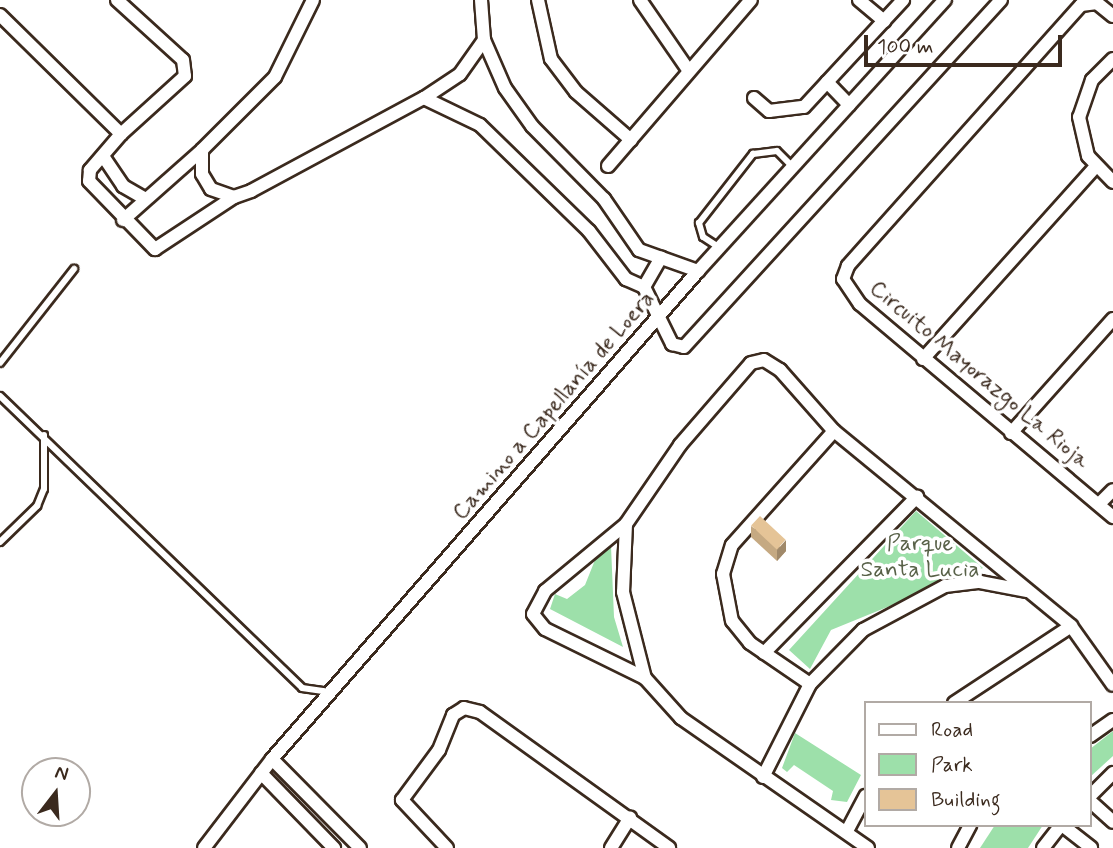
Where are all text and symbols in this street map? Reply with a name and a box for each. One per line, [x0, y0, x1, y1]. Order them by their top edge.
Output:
scale bar [868, 21, 1066, 65]
text: 100 m [877, 33, 933, 61]
street label: Circuito Mayorazgo La Rioja [863, 274, 1095, 476]
street label: Camino a Capellanía de Loera [445, 283, 663, 529]
park label: Parque Santa Lucia [861, 530, 979, 584]
legend [864, 701, 1092, 827]
text: Road [931, 716, 973, 744]
text: Park [931, 751, 973, 779]
north arrow [21, 757, 91, 827]
text: N [52, 760, 71, 787]
text: Building [931, 786, 1001, 814]

